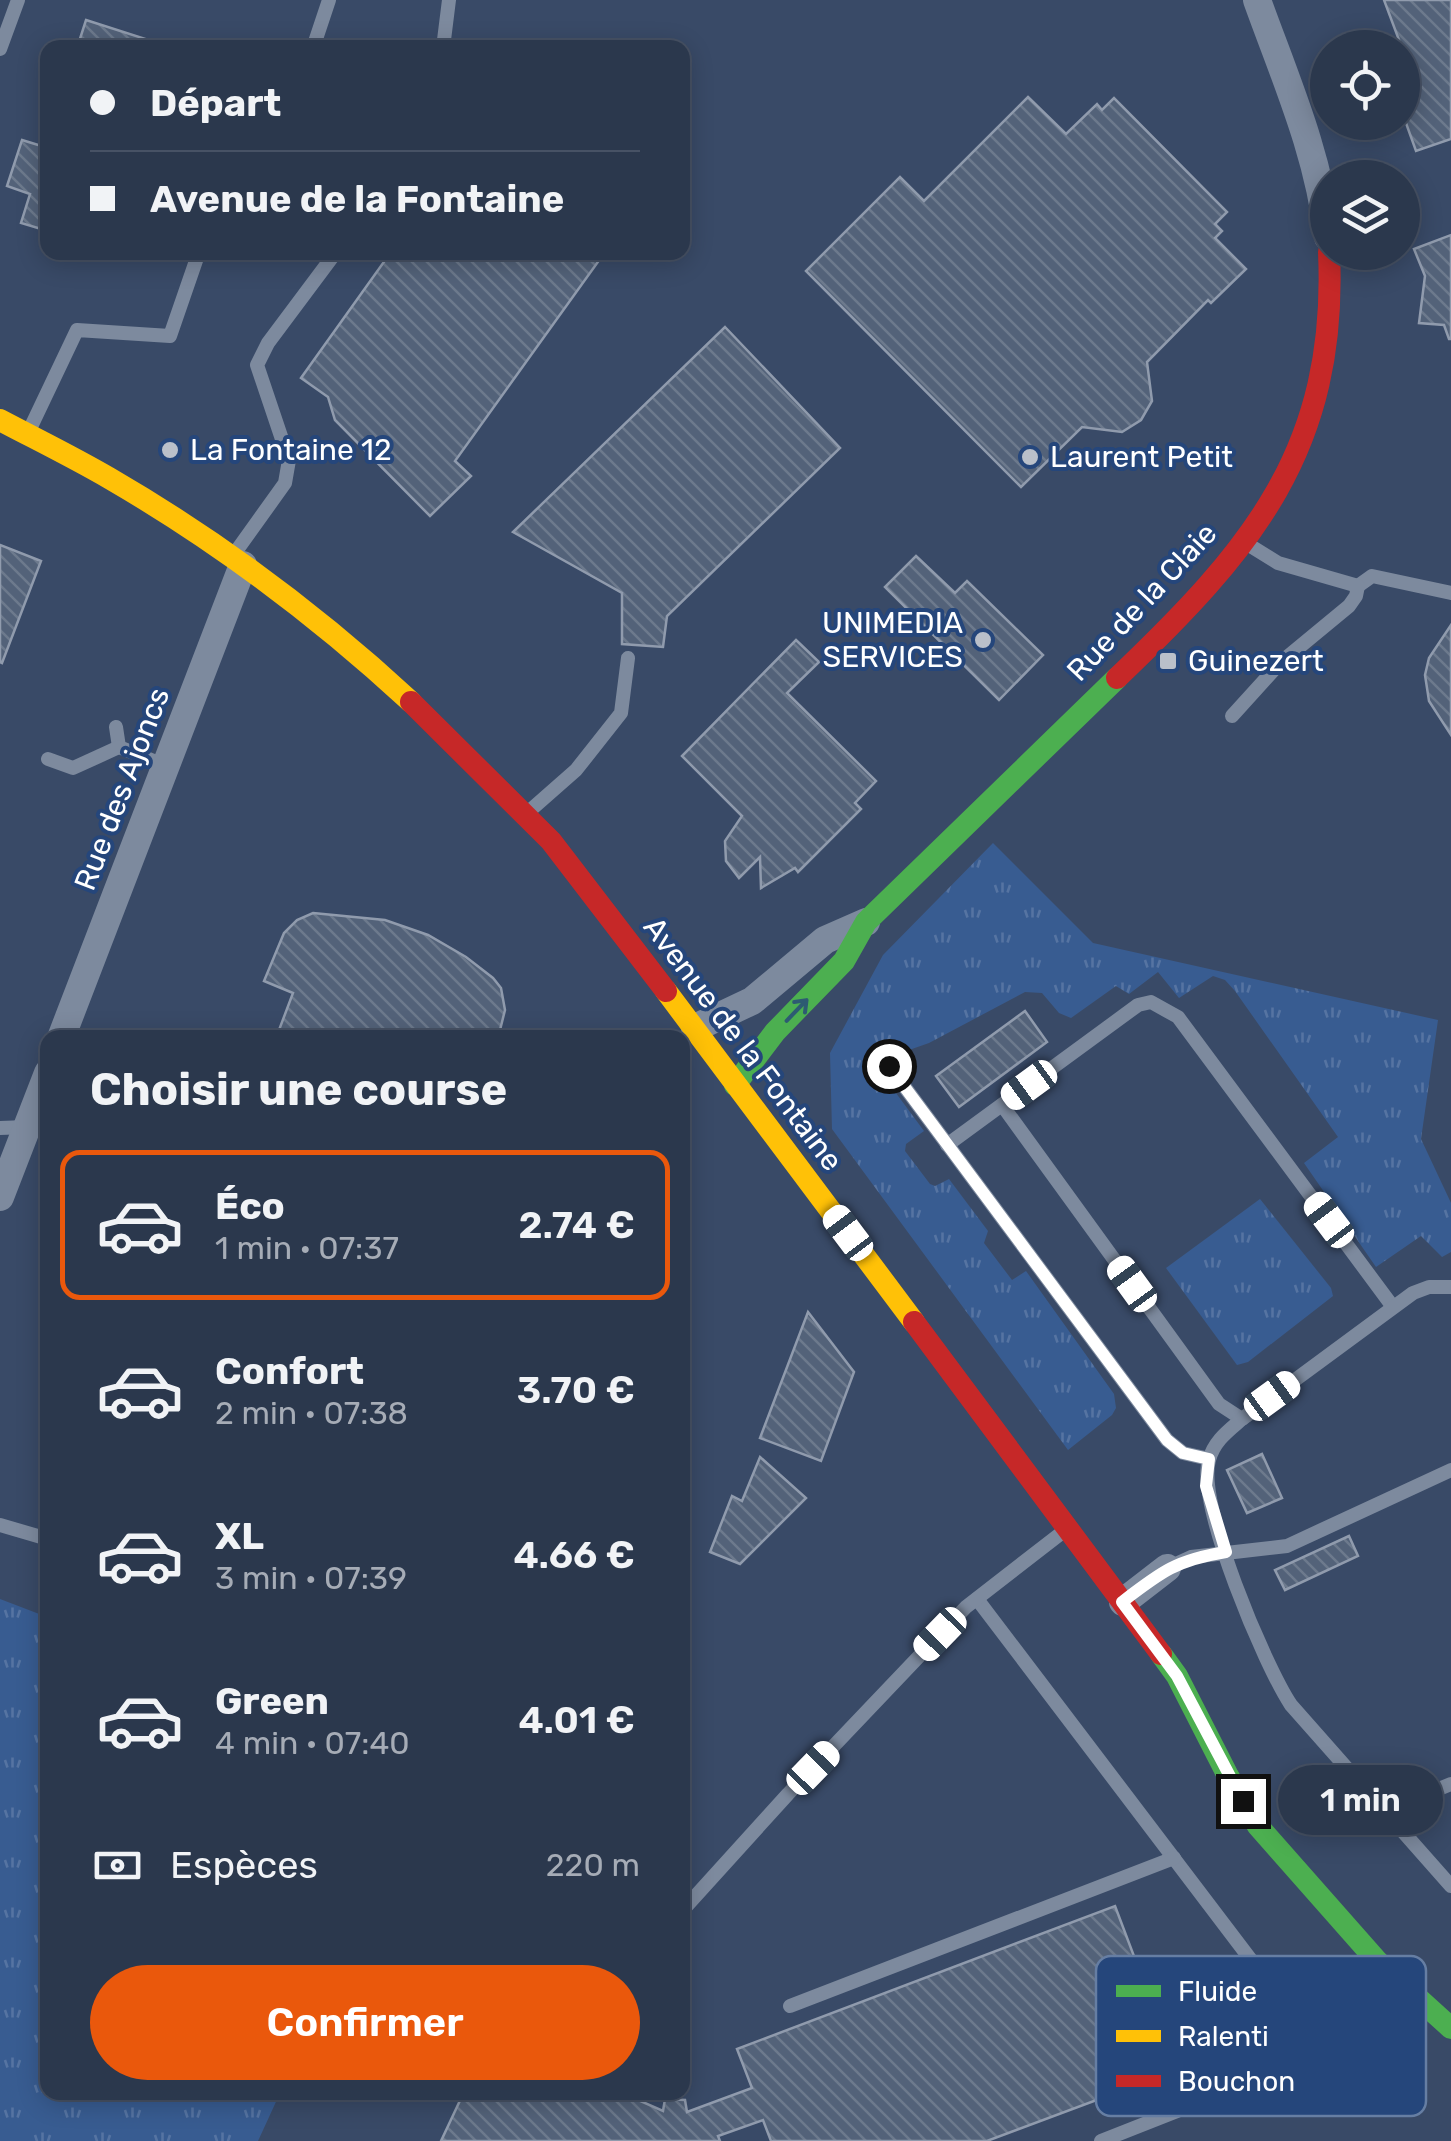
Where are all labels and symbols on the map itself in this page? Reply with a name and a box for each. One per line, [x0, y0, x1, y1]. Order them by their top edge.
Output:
place label: La Fontaine 12 [190, 432, 392, 468]
marker: La Fontaine 12 [159, 439, 181, 461]
place label: Laurent Petit [1050, 439, 1233, 475]
marker: Laurent Petit [1019, 446, 1041, 468]
street label: Rue de la Claie [1060, 516, 1224, 688]
place label: UNIMEDIA SERVICES [822, 605, 963, 675]
marker: UNIMEDIA SERVICES [972, 629, 994, 651]
place label: Guinezert [1188, 643, 1324, 679]
marker: Guinezert [1157, 650, 1179, 672]
street label: Rue des Ajoncs [67, 683, 177, 895]
street label: Avenue de la Fontaine [636, 910, 850, 1178]
one-way arrow [784, 998, 808, 1022]
route start [867, 1044, 912, 1089]
car [996, 1055, 1062, 1115]
car [1299, 1187, 1359, 1253]
car [818, 1200, 878, 1266]
car [1102, 1251, 1162, 1317]
car [1239, 1366, 1305, 1426]
car [908, 1602, 972, 1666]
car [781, 1736, 845, 1800]
callout: 1 min [1278, 1766, 1443, 1836]
route end [1221, 1779, 1266, 1824]
legend [1096, 1956, 1426, 2116]
text: Fluide [1178, 1975, 1257, 2008]
text: Ralenti [1178, 2020, 1269, 2053]
text: Bouchon [1178, 2065, 1295, 2098]

